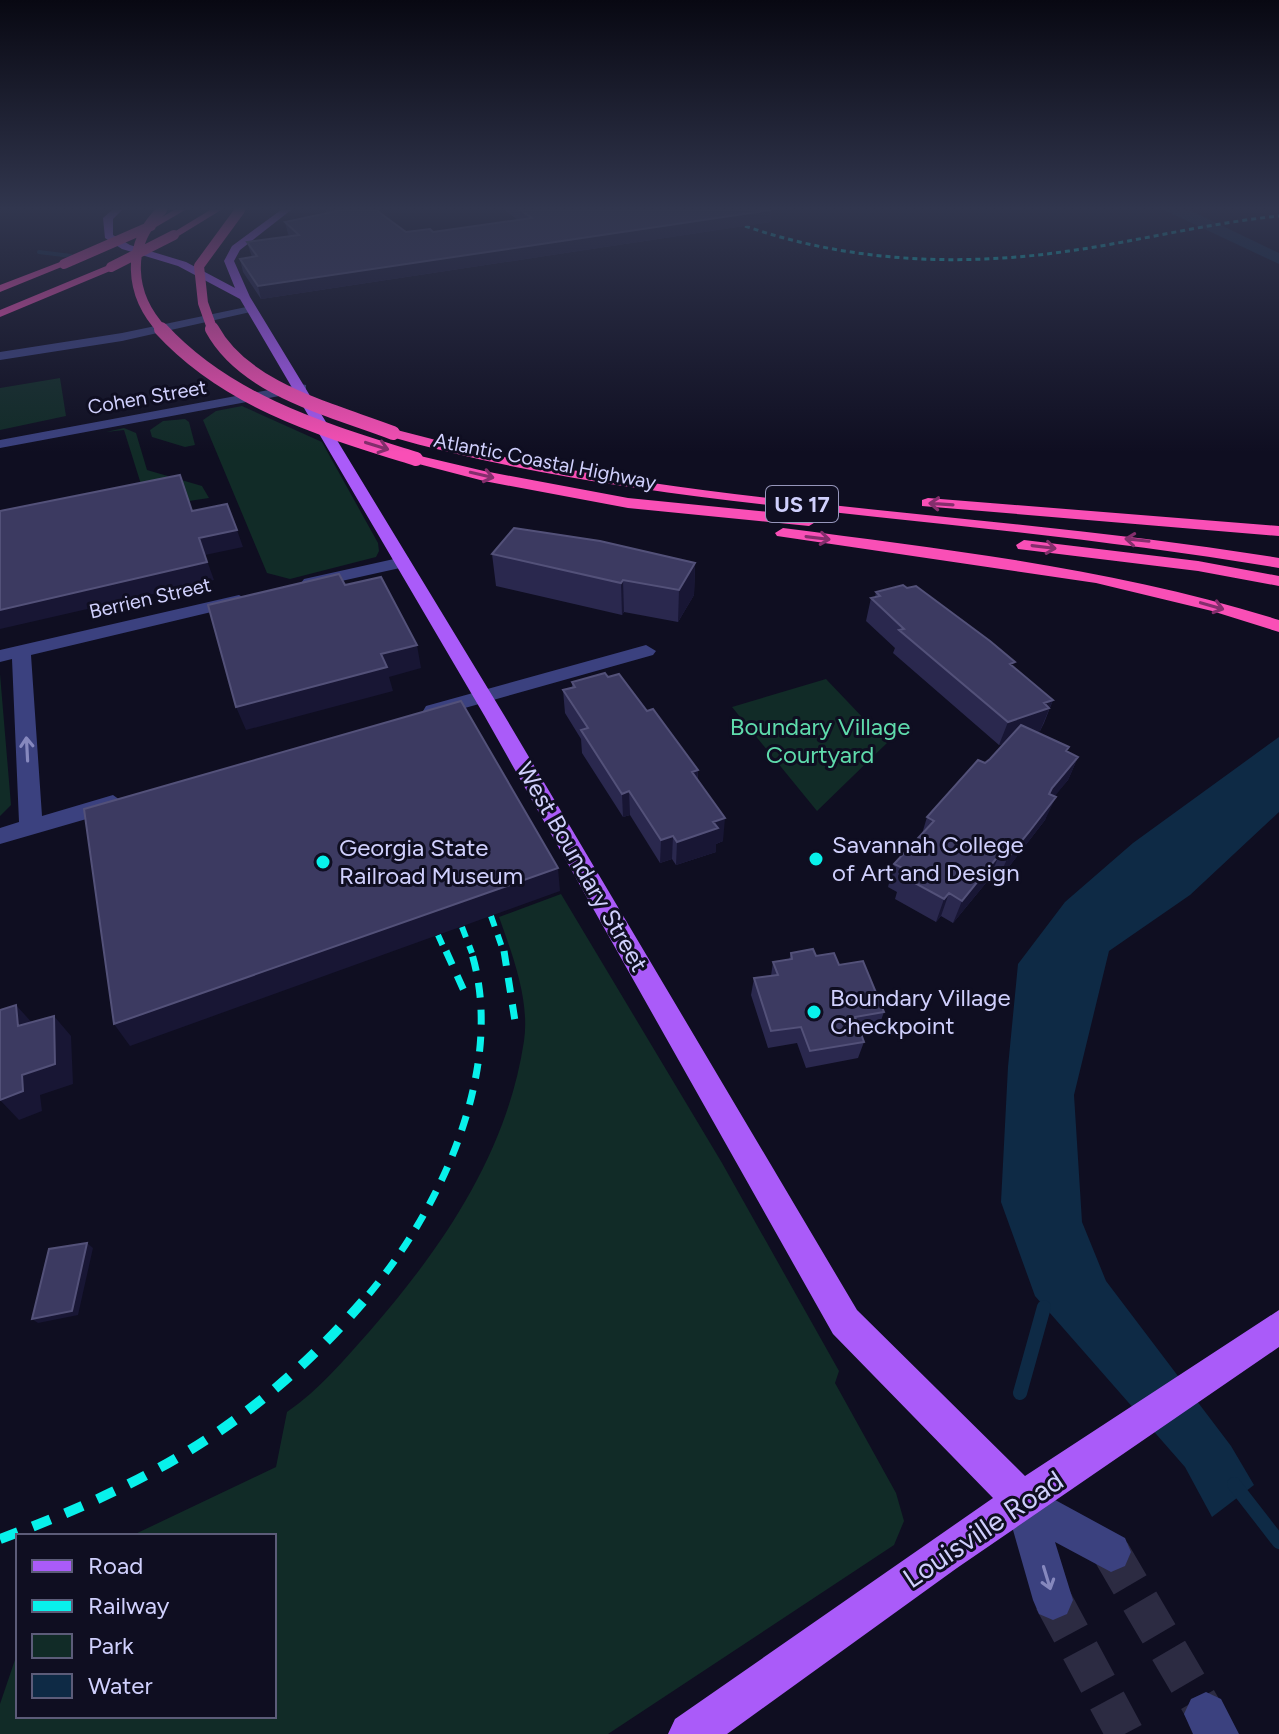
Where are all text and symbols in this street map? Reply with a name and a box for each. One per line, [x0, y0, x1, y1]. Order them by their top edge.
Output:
street label: Cohen Street [86, 375, 208, 419]
street label: Atlantic Coastal Highway [432, 428, 659, 494]
one-way arrow [365, 440, 390, 455]
one-way arrow [469, 468, 495, 483]
road number: US 17 [766, 486, 838, 522]
one-way arrow [928, 496, 955, 511]
one-way arrow [805, 531, 831, 546]
one-way arrow [1124, 533, 1151, 548]
one-way arrow [1030, 540, 1057, 555]
street label: Berrien Street [87, 572, 213, 624]
one-way arrow [1198, 600, 1224, 615]
park label: Boundary Village Courtyard [730, 712, 910, 769]
one-way arrow [19, 736, 34, 763]
street label: West Boundary Street [511, 757, 654, 977]
place label: Savannah College of Art and Design [832, 830, 1024, 887]
place label: Georgia State Railroad Museum [339, 833, 523, 890]
marker: Savannah College of Art and Design [807, 850, 825, 868]
marker: Georgia State Railroad Museum [314, 853, 332, 871]
place label: Boundary Village Checkpoint [830, 983, 1011, 1040]
marker: Boundary Village Checkpoint [805, 1003, 823, 1021]
street label: Louisville Road [896, 1463, 1070, 1595]
legend [16, 1534, 276, 1718]
text: Road [88, 1551, 143, 1580]
one-way arrow [1040, 1565, 1055, 1591]
text: Railway [88, 1591, 170, 1620]
text: Park [88, 1631, 134, 1660]
text: Water [88, 1671, 153, 1700]

